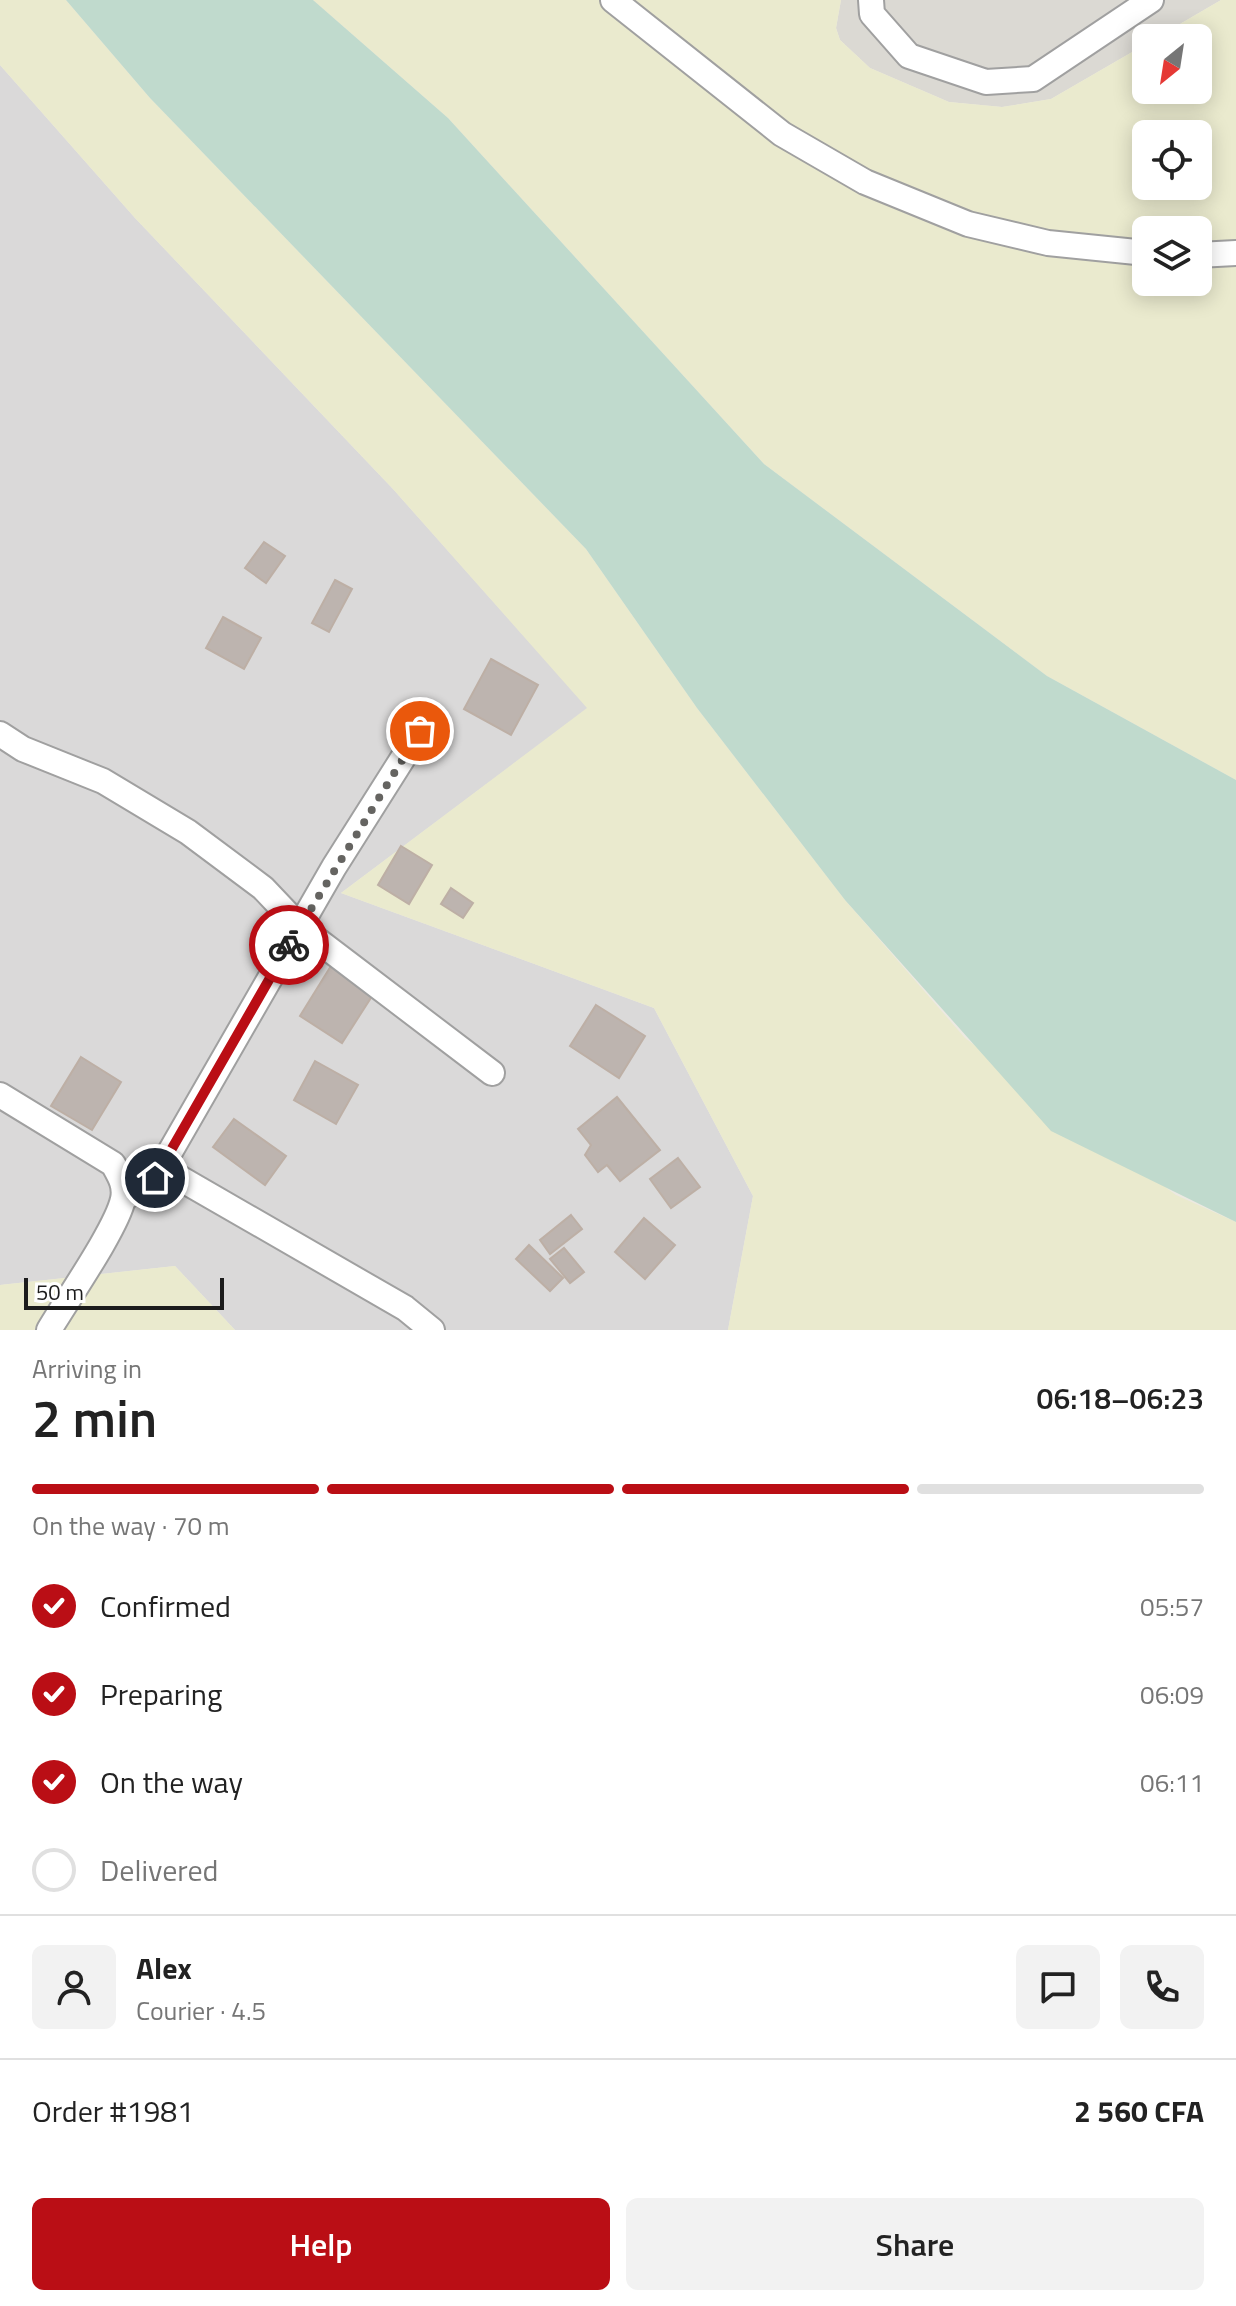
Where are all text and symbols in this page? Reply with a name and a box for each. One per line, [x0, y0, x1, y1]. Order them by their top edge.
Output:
north arrow [1132, 24, 1212, 104]
map controls [1132, 24, 1212, 296]
button: locate [1132, 120, 1212, 200]
button: layers [1132, 216, 1212, 296]
pin [386, 697, 454, 765]
icon: bag [398, 709, 442, 753]
courier [249, 905, 329, 985]
icon: bike [267, 923, 311, 967]
pin [121, 1144, 189, 1212]
icon: home [133, 1156, 177, 1200]
scale bar [24, 1274, 224, 1310]
text: 50 m [36, 1275, 84, 1309]
text: Arriving in [32, 1349, 142, 1388]
text: 06:18–06:23 [1037, 1375, 1204, 1421]
text: 2 min [32, 1378, 157, 1457]
text: On the way · 70 m [32, 1506, 230, 1545]
text: Confirmed [100, 1583, 231, 1629]
icon: check [32, 1584, 76, 1628]
text: 05:57 [1140, 1587, 1204, 1626]
text: Preparing [100, 1671, 222, 1717]
icon: check [32, 1672, 76, 1716]
text: 06:09 [1140, 1675, 1204, 1714]
text: On the way [100, 1759, 243, 1805]
icon: check [32, 1760, 76, 1804]
text: 06:11 [1140, 1763, 1204, 1802]
text: Delivered [100, 1847, 218, 1893]
button: person [32, 1945, 116, 2029]
text: Alex [136, 1945, 192, 1991]
button: chat [1016, 1945, 1100, 2029]
button: phone [1120, 1945, 1204, 2029]
text: Courier · 4.5 [136, 1991, 266, 2030]
text: Order #1981 [32, 2088, 194, 2134]
text: 2 560 CFA [1074, 2088, 1204, 2134]
button: Help [32, 2198, 610, 2290]
button: Share [626, 2198, 1204, 2290]

